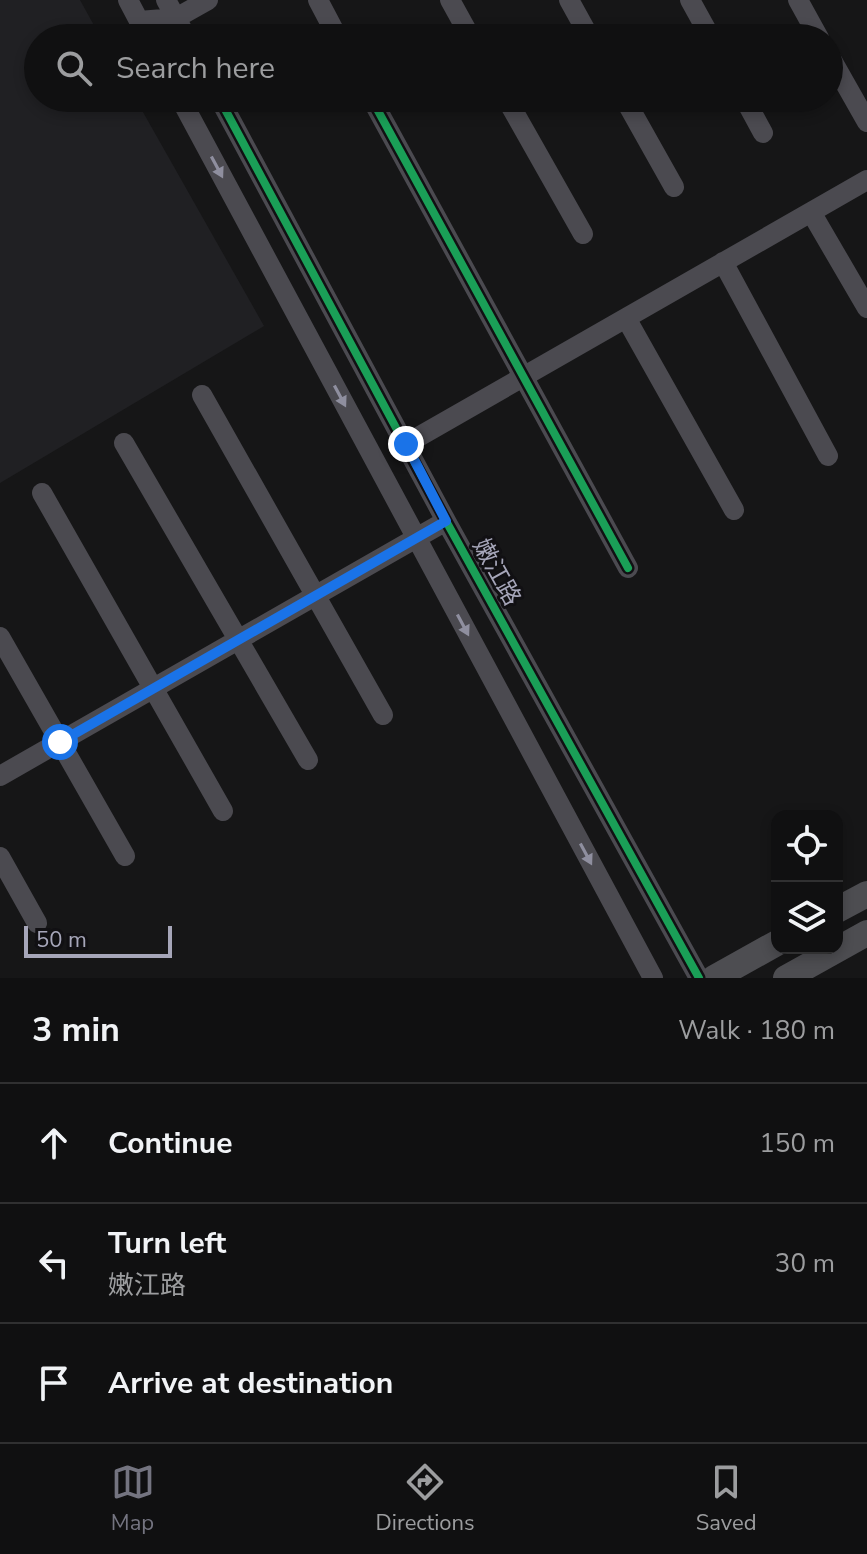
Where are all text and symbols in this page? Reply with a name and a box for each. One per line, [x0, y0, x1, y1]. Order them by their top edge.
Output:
search box [24, 24, 843, 112]
icon: search [52, 46, 96, 90]
text: Search here [116, 48, 275, 89]
one-way arrow [210, 155, 224, 178]
one-way arrow [332, 385, 346, 407]
route end [388, 426, 424, 462]
street label: 嫩江路 [466, 533, 528, 611]
one-way arrow [455, 614, 469, 636]
route start [42, 724, 78, 760]
map controls [771, 810, 843, 954]
button: locate [771, 810, 843, 882]
one-way arrow [579, 843, 593, 865]
button: layers [771, 882, 843, 954]
scale bar [24, 922, 172, 958]
text: 50 m [36, 925, 87, 955]
text: 3 min [32, 1007, 120, 1053]
text: Walk · 180 m [678, 1013, 835, 1048]
icon: ahead [32, 1121, 76, 1165]
text: Continue [108, 1123, 233, 1164]
text: 150 m [759, 1126, 835, 1161]
text: Turn left [108, 1223, 226, 1264]
icon: left [32, 1241, 76, 1285]
text: 30 m [775, 1246, 835, 1281]
text: 嫩江路 [108, 1268, 186, 1303]
icon: arrive [32, 1361, 76, 1405]
text: Arrive at destination [108, 1363, 393, 1404]
tab: Map [111, 1460, 155, 1538]
tab: Directions [376, 1460, 475, 1538]
tab: Saved [696, 1460, 756, 1538]

